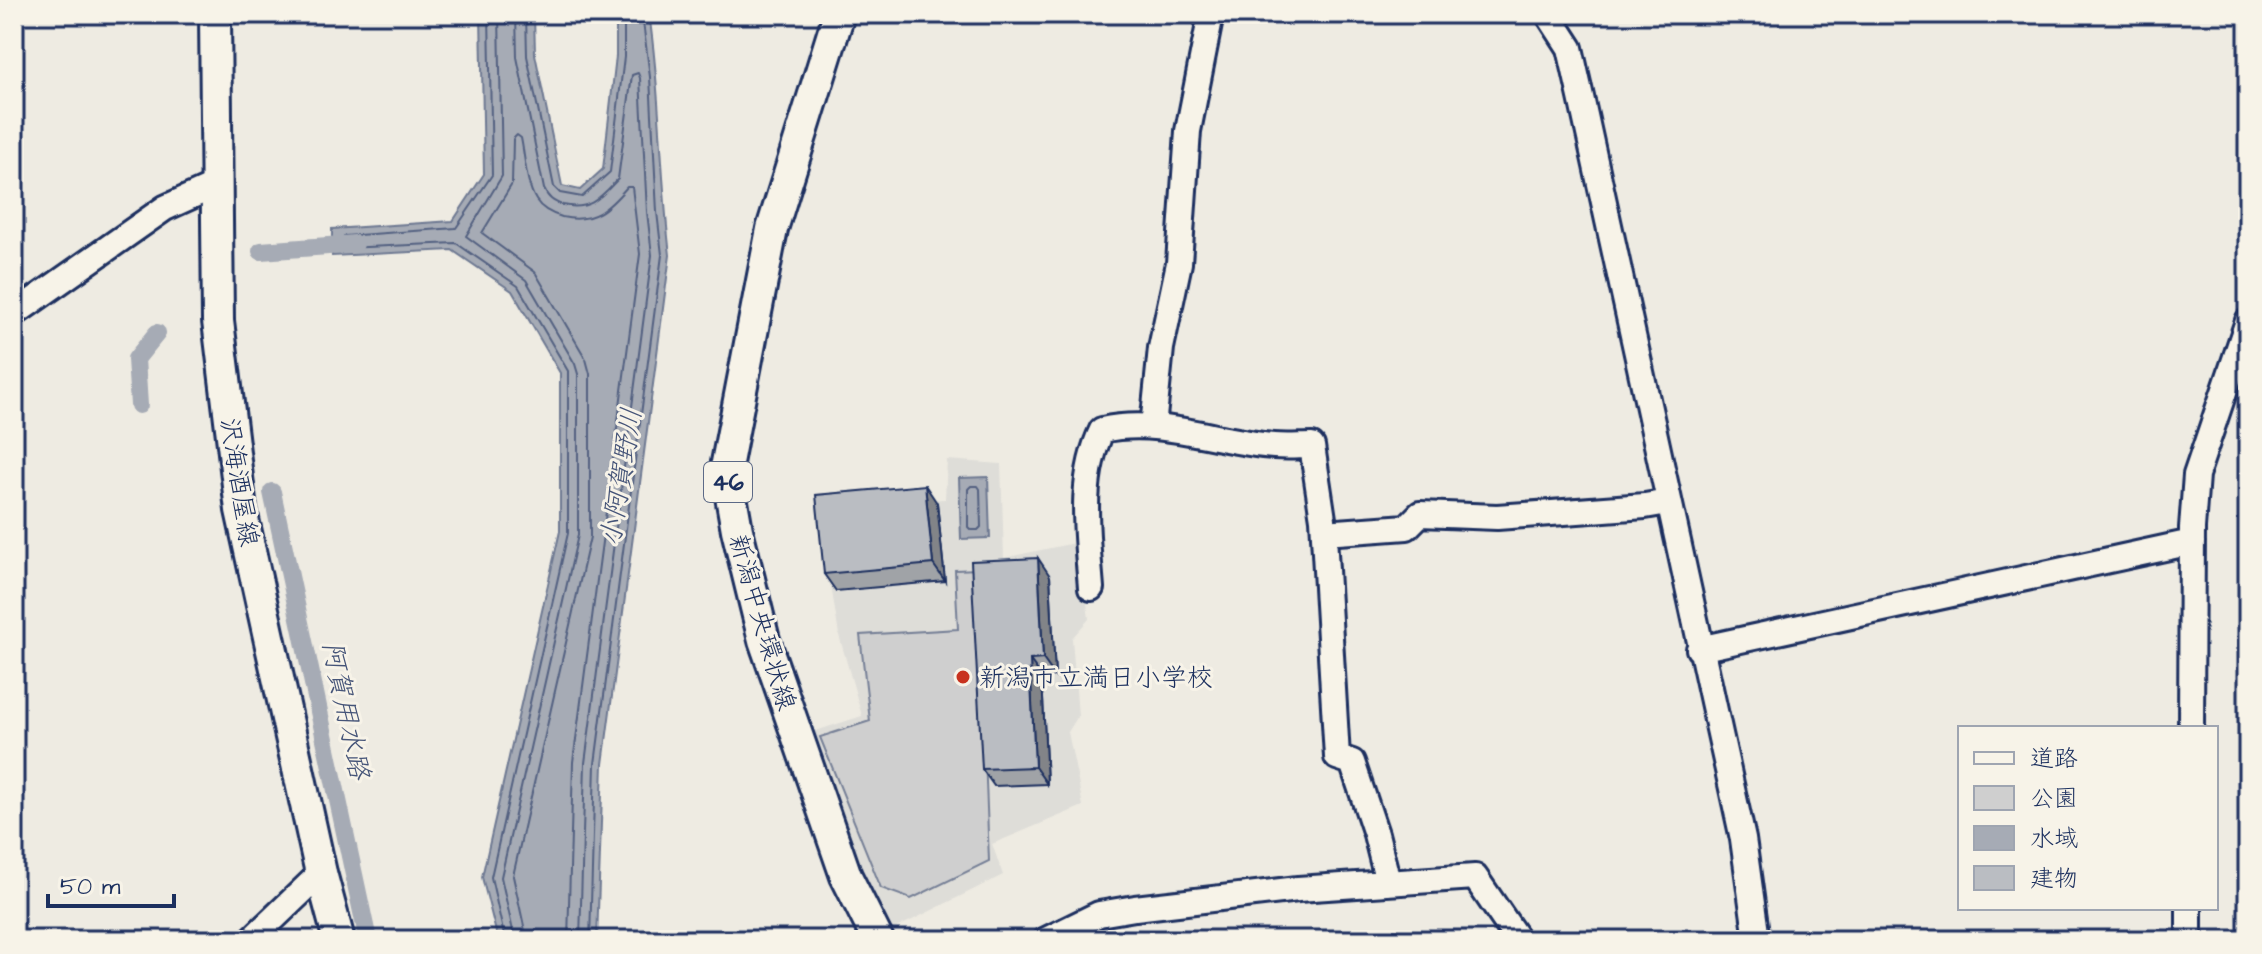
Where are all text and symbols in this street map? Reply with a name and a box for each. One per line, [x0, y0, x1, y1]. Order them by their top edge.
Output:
water label: 小阿賀野川 [591, 405, 652, 549]
street label: 沢海酒屋線 [211, 415, 267, 549]
road number: 46 [704, 462, 752, 502]
street label: 新潟中央環状線 [720, 530, 804, 715]
water label: 阿賀用水路 [312, 638, 380, 785]
place label: 新潟市立満日小学校 [979, 660, 1213, 696]
marker: 新潟市立満日小学校 [954, 668, 972, 686]
legend [1958, 726, 2218, 910]
text: 道路 [2030, 742, 2078, 776]
text: 公園 [2030, 782, 2078, 816]
text: 水域 [2030, 822, 2078, 856]
scale bar [48, 858, 174, 908]
text: 建物 [2030, 862, 2078, 896]
text: 50 m [60, 870, 121, 904]

